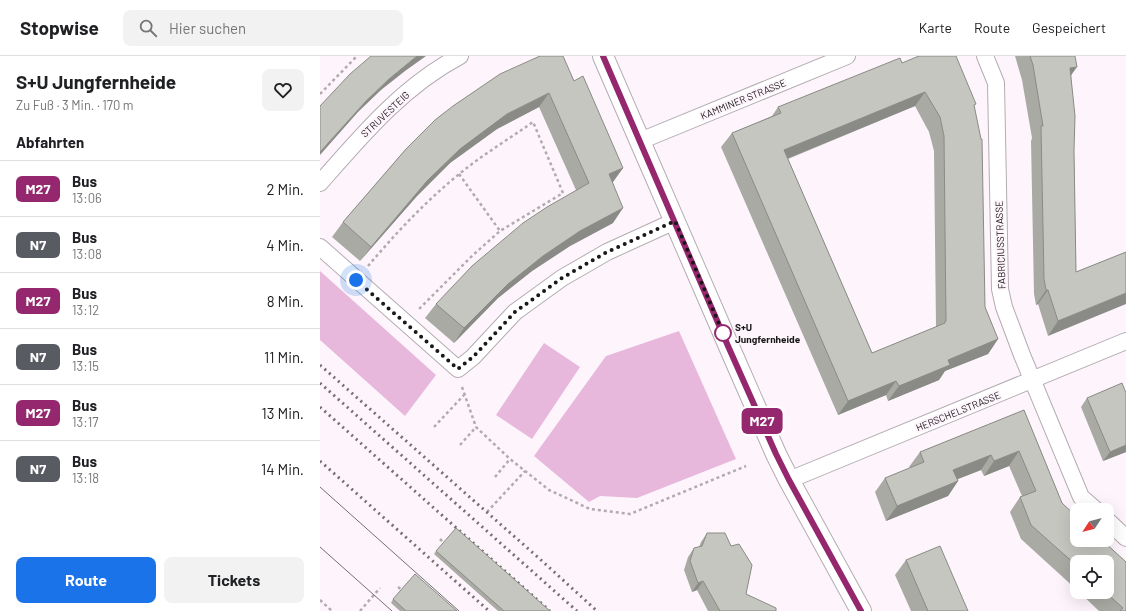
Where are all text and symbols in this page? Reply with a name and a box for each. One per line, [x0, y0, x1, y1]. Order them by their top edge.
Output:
search box [123, 10, 403, 46]
text: Stopwise [20, 16, 99, 39]
icon: search [137, 17, 159, 39]
text: Hier suchen [169, 19, 246, 37]
text: Karte [919, 19, 952, 36]
text: Route [974, 19, 1010, 36]
text: Gespeichert [1032, 19, 1106, 36]
button: heart [262, 69, 304, 111]
text: S+U Jungfernheide [16, 70, 176, 93]
street label: KAMMINER STRASSE [698, 76, 788, 122]
street label: STRUVESTEIG [358, 89, 412, 139]
text: Zu Fuß · 3 Min. · 170 m [16, 97, 134, 113]
text: Abfahrten [16, 133, 84, 151]
text: Bus [72, 172, 97, 190]
text: M27 [26, 180, 50, 197]
text: 2 Min. [266, 180, 304, 198]
text: 13:06 [72, 190, 102, 206]
street label: FABRICIUSSTRASSE [992, 201, 1008, 289]
text: Bus [72, 228, 97, 246]
text: N7 [30, 236, 46, 253]
text: 4 Min. [266, 236, 304, 254]
text: 13:08 [72, 246, 102, 262]
your location [346, 270, 366, 290]
text: Bus [72, 284, 97, 302]
text: M27 [26, 292, 50, 309]
text: 8 Min. [267, 292, 304, 310]
text: 13:12 [72, 302, 99, 318]
place label: S+U Jungfernheide [735, 321, 801, 345]
marker: S+U Jungfernheide [714, 324, 732, 342]
text: Bus [72, 340, 97, 358]
text: N7 [30, 348, 46, 365]
text: 11 Min. [264, 348, 304, 366]
text: 13:15 [72, 358, 99, 374]
street label: HERSCHELSTRASSE [914, 389, 1002, 433]
text: Bus [72, 396, 97, 414]
text: M27 [26, 404, 50, 421]
text: 13 Min. [262, 404, 304, 422]
line badge: M27 [739, 408, 785, 434]
text: M27 [750, 412, 774, 429]
text: 13:17 [72, 414, 98, 430]
text: Bus [72, 452, 97, 470]
text: N7 [30, 460, 46, 477]
text: 14 Min. [261, 460, 304, 478]
text: 13:18 [72, 470, 99, 486]
north arrow [1070, 503, 1114, 547]
map controls [1070, 503, 1114, 599]
button: locate [1070, 555, 1114, 599]
button: Route [16, 557, 156, 603]
button: Tickets [164, 557, 304, 603]

